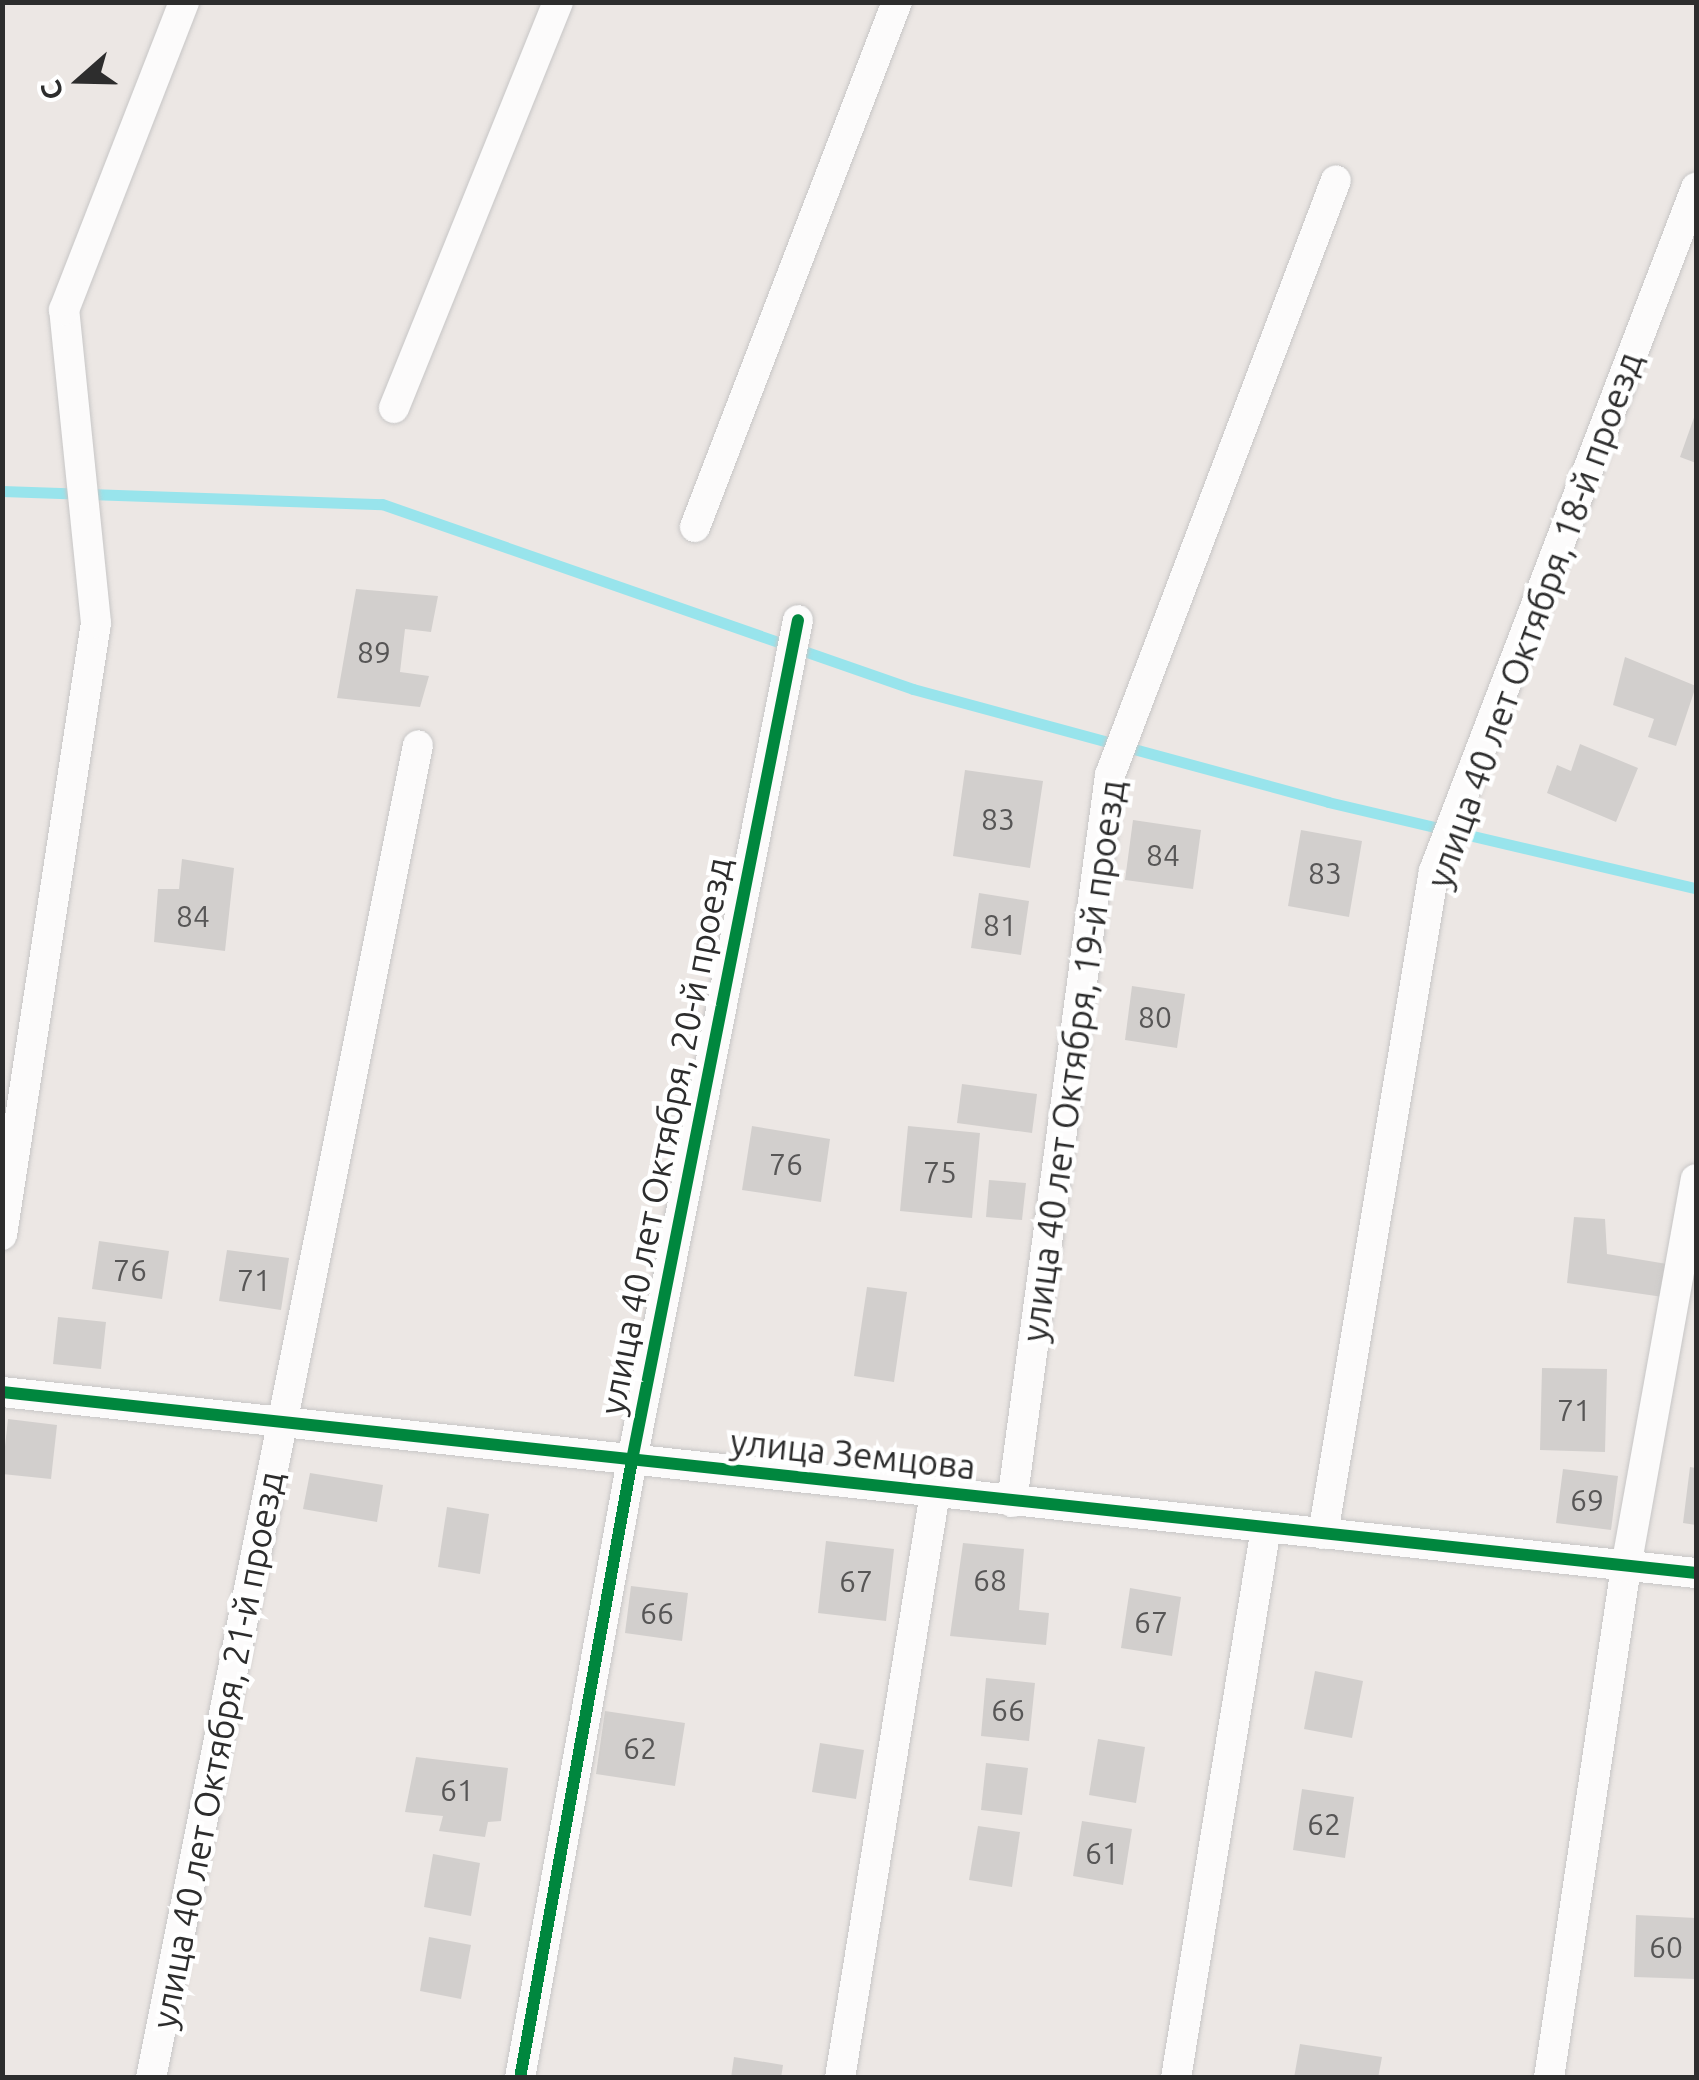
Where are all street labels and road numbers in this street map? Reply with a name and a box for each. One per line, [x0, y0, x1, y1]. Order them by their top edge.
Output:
street label: улица 40 лет Октября, 18-й проезд [1417, 347, 1651, 893]
street label: улица 40 лет Октября, 19-й проезд [1013, 777, 1133, 1345]
street label: улица 40 лет Октября, 20-й проезд [590, 854, 740, 1418]
street label: улица Земцова [728, 1420, 978, 1488]
street label: улица 40 лет Октября, 21-й проезд [142, 1468, 292, 2032]

